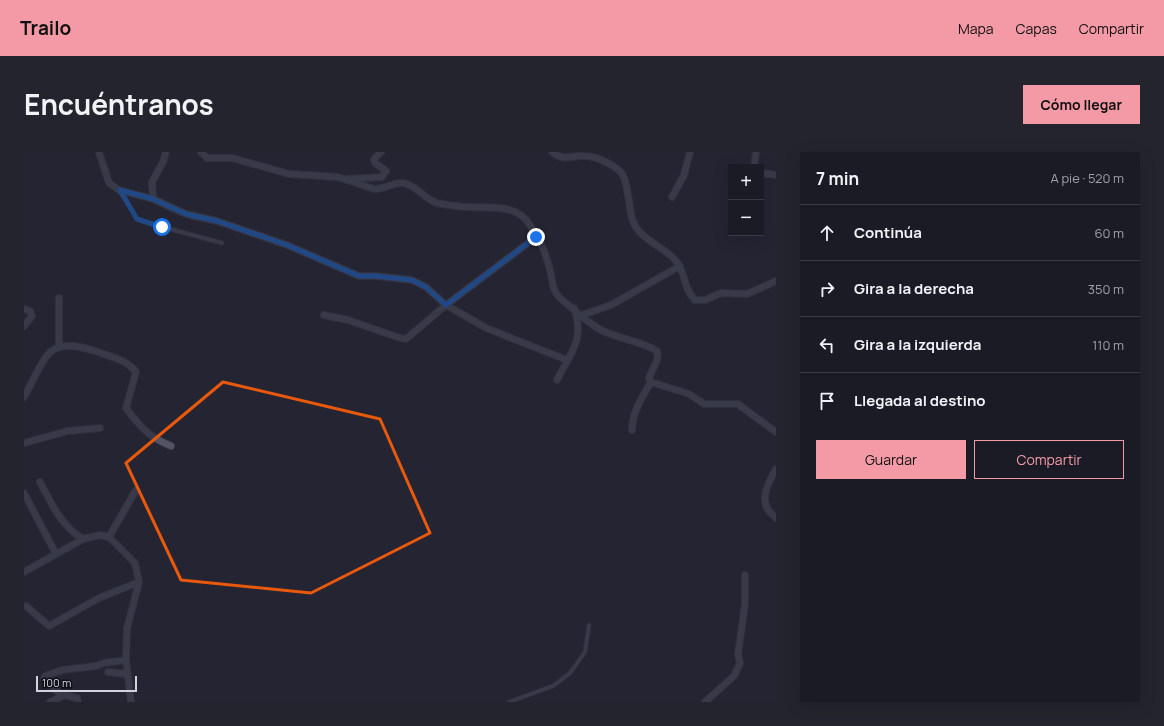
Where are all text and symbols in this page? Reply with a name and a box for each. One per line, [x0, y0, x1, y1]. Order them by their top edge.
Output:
text: Trailo [20, 15, 71, 41]
text: Mapa [958, 19, 994, 38]
text: Capas [1016, 19, 1057, 38]
text: Compartir [1079, 19, 1144, 38]
text: Encuéntranos [24, 85, 214, 123]
button: Cómo llegar [1023, 85, 1140, 124]
map controls [728, 164, 764, 236]
button: + [728, 164, 764, 200]
text: 7 min [816, 167, 859, 190]
text: A pie · 520 m [1051, 169, 1124, 187]
button: − [728, 200, 764, 236]
route start [153, 218, 171, 236]
icon: ahead [816, 222, 838, 244]
text: Continúa [854, 222, 922, 243]
text: 60 m [1094, 224, 1124, 242]
route end [527, 228, 545, 246]
icon: right [816, 278, 838, 300]
text: Gira a la derecha [854, 278, 974, 299]
text: 350 m [1088, 280, 1124, 298]
icon: left [816, 334, 838, 356]
text: Gira a la izquierda [854, 334, 981, 355]
text: 110 m [1092, 336, 1124, 354]
icon: arrive [816, 390, 838, 412]
text: Llegada al destino [854, 390, 986, 411]
button: Guardar [816, 440, 966, 479]
button: Compartir [974, 440, 1124, 479]
scale bar [36, 674, 137, 693]
text: 100 m [42, 675, 71, 690]

